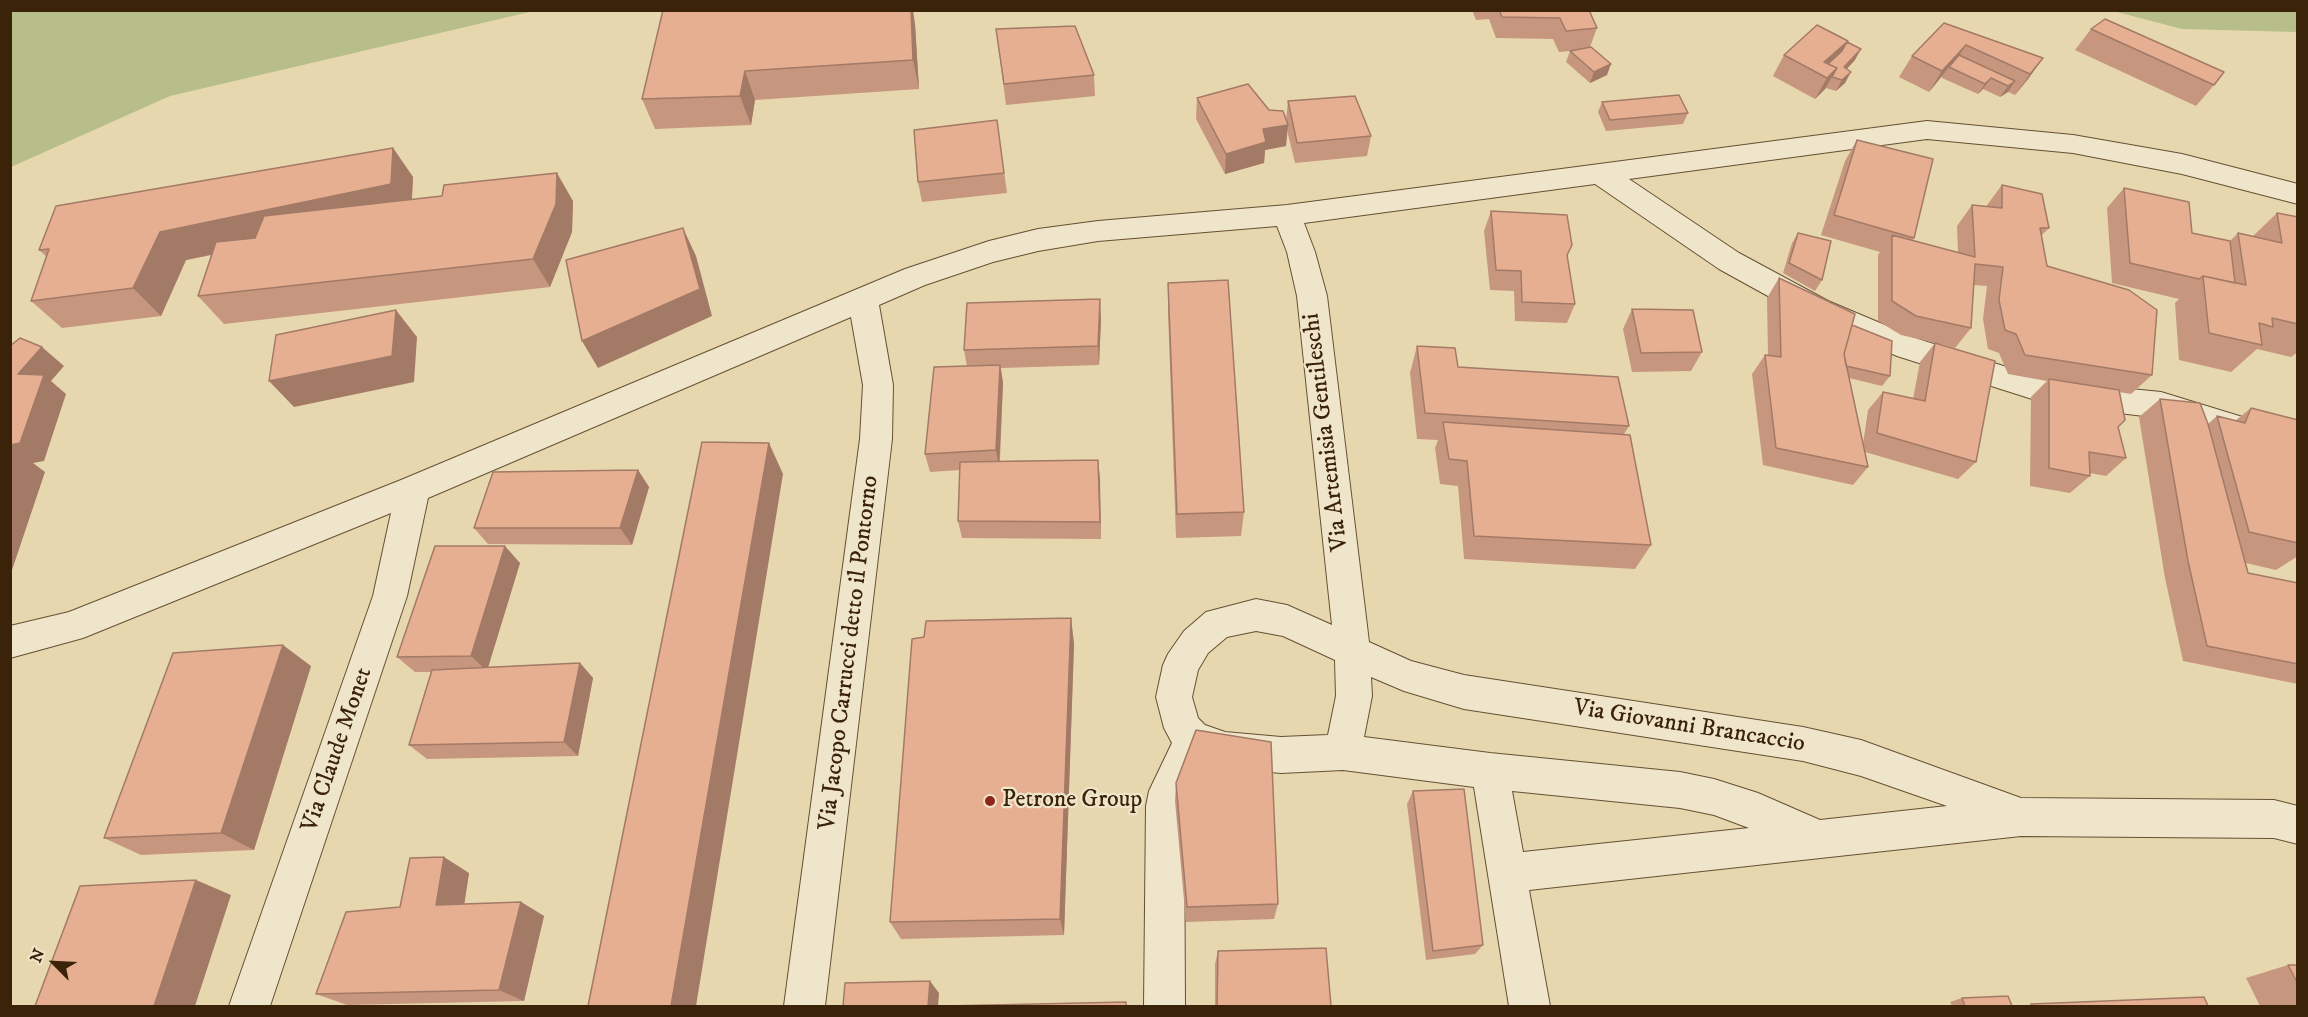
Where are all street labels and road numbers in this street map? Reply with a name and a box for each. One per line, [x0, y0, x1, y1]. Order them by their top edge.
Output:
street label: Via Artemisia Gentileschi [1298, 311, 1356, 553]
street label: Via Jacopo Carrucci detto il Pontorno [814, 474, 886, 832]
street label: Via Claude Monet [296, 664, 380, 836]
street label: Via Giovanni Brancaccio [1571, 694, 1807, 760]

